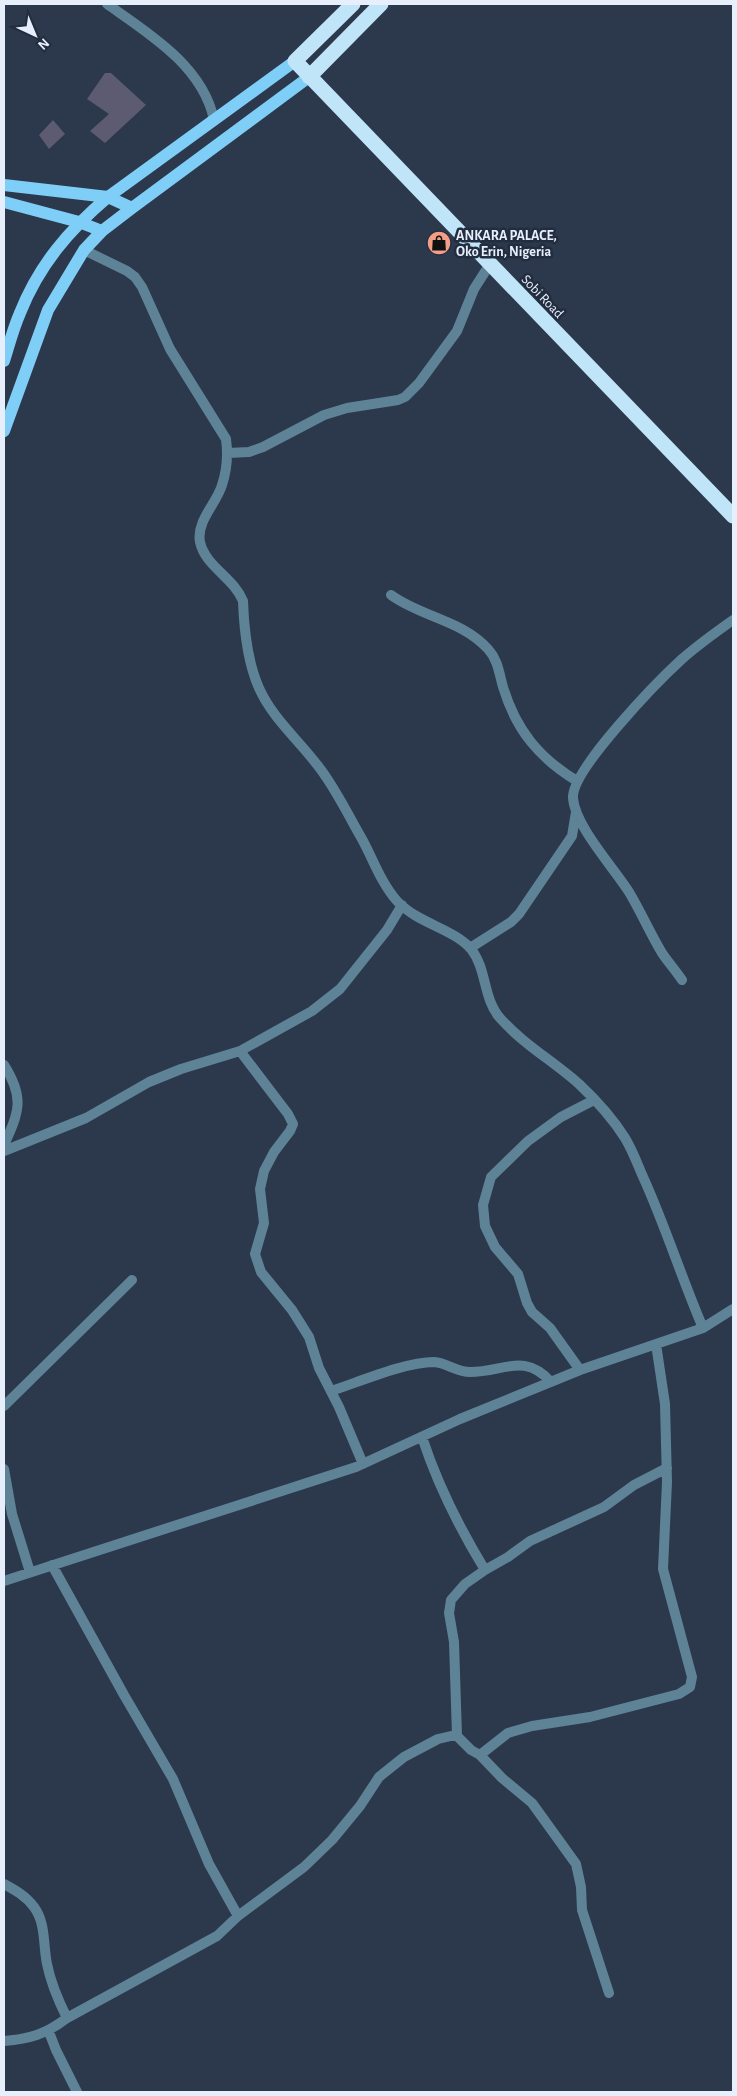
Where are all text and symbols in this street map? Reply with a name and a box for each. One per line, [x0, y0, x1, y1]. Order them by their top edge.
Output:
north arrow [10, 10, 60, 60]
text: N [35, 35, 52, 52]
place label: ANKARA PALACE, Oko Erin, Nigeria [456, 229, 557, 259]
shop icon: ANKARA PALACE, Oko Erin, Nigeria [426, 230, 452, 256]
street label: Sobi Road [519, 272, 566, 321]

